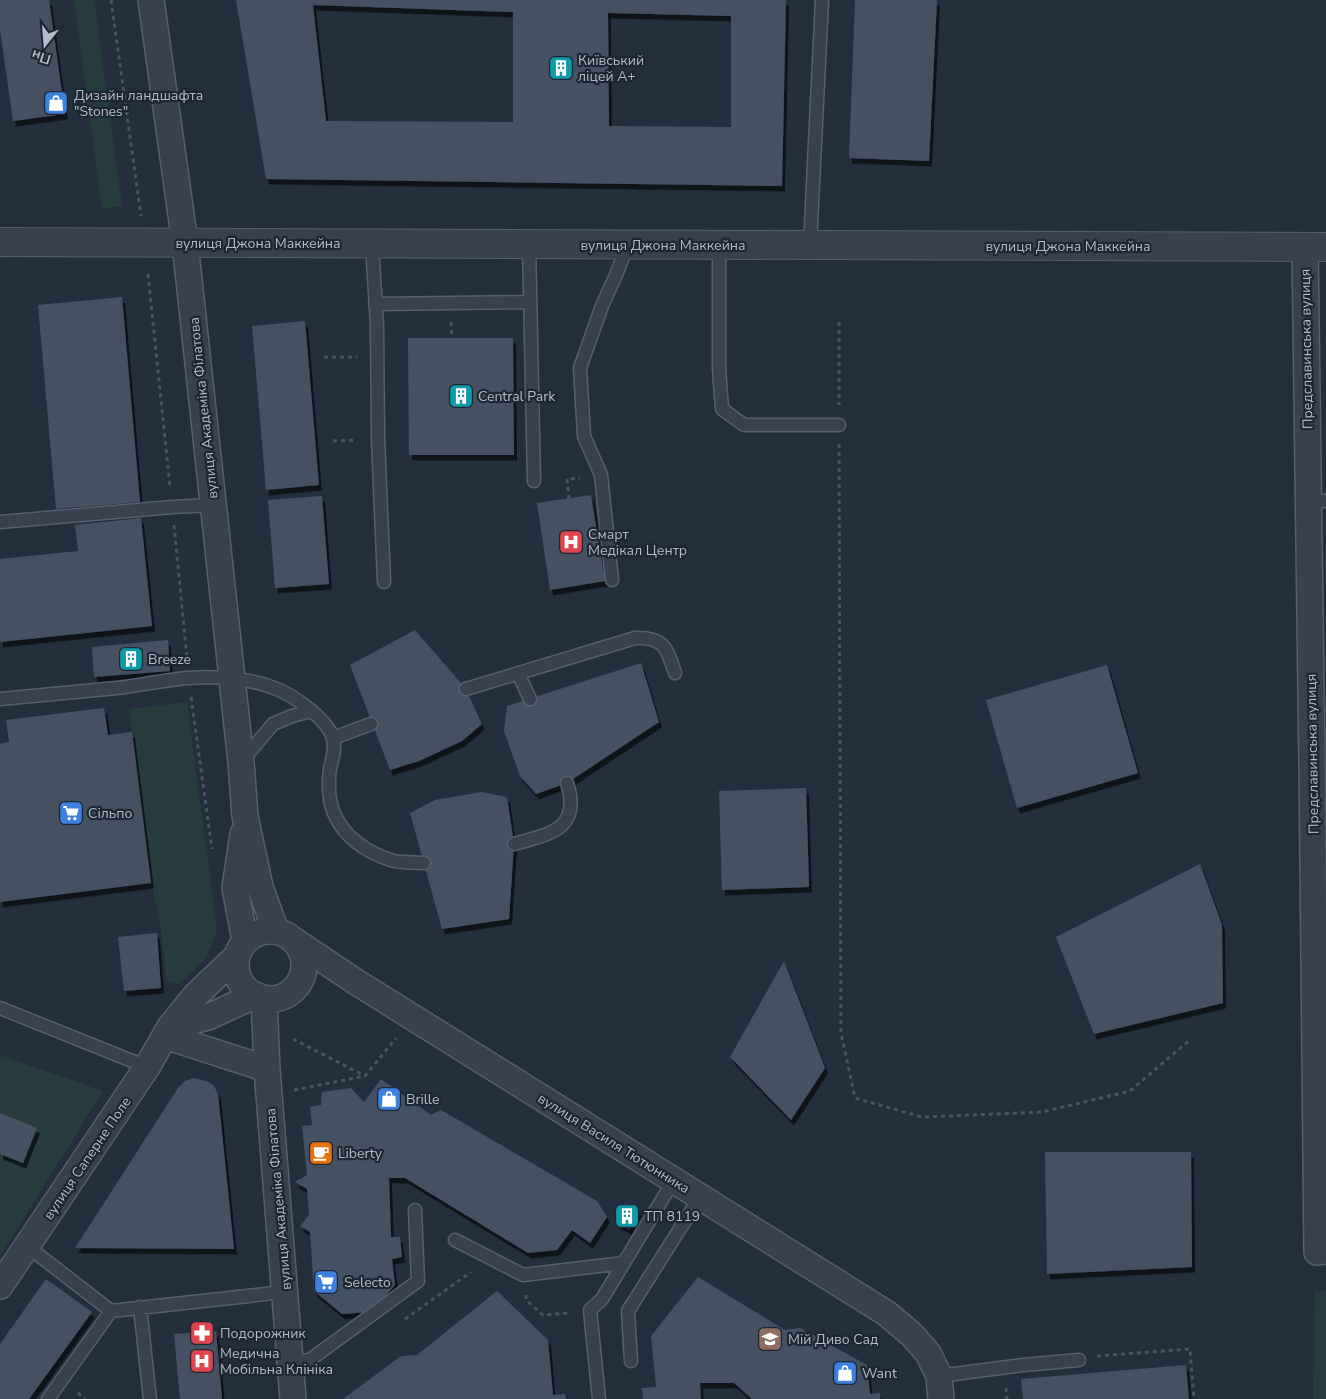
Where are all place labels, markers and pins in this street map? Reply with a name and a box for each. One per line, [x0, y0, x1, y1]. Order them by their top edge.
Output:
place label: Київський ліцей А+ [578, 51, 644, 86]
building icon: Київський ліцей А+ [548, 55, 574, 81]
place label: Дизайн ландшафта "Stones" [74, 86, 203, 121]
shop icon: Дизайн ландшафта "Stones" [43, 90, 69, 116]
building icon: Central Park [448, 383, 474, 409]
place label: Central Park [478, 387, 556, 406]
place label: Смарт Медікал Центр [588, 525, 687, 560]
hospital icon: Смарт Медікал Центр [558, 529, 584, 555]
building icon: Breeze [118, 646, 144, 672]
place label: Breeze [148, 650, 191, 669]
supermarket icon: Сільпо [58, 800, 84, 826]
place label: Сільпо [88, 804, 133, 823]
shop icon: Brille [376, 1086, 402, 1112]
place label: Brille [406, 1090, 439, 1109]
cafe icon: Liberty [308, 1140, 334, 1166]
place label: Liberty [338, 1144, 383, 1163]
building icon: ТП 8119 [614, 1203, 640, 1229]
place label: ТП 8119 [644, 1207, 700, 1226]
supermarket icon: Selecto [313, 1269, 339, 1295]
place label: Selecto [344, 1273, 391, 1292]
pharmacy icon: Подорожник [189, 1320, 215, 1346]
place label: Подорожник [220, 1324, 306, 1343]
school or university icon: Мiй Диво Сад [757, 1326, 783, 1352]
place label: Мiй Диво Сад [788, 1330, 878, 1349]
place label: Медична Мобільна Клініка [220, 1344, 333, 1379]
hospital icon: Медична Мобільна Клініка [189, 1348, 215, 1374]
shop icon: Want [832, 1360, 858, 1386]
place label: Want [862, 1364, 897, 1383]

